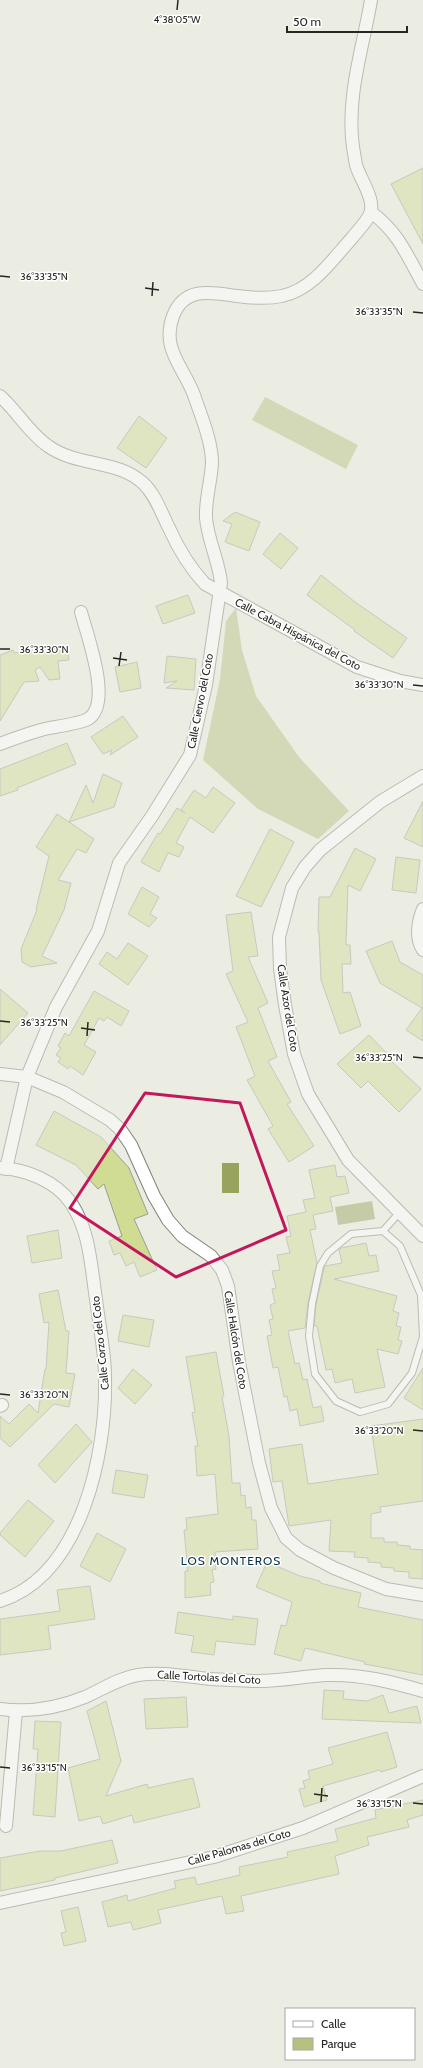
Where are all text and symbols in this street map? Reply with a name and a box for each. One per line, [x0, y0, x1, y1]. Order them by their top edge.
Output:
scale bar [287, 8, 407, 34]
text: 4°38'05"W [154, 13, 201, 26]
text: 50 m [293, 14, 321, 29]
text: 36°33'35"N [20, 270, 68, 283]
text: 36°33'35"N [355, 305, 403, 318]
street label: Calle Cabra Hispánica del Coto [232, 595, 364, 673]
text: 36°33'30"N [19, 643, 69, 656]
street label: Calle Ciervo del Coto [184, 652, 216, 750]
text: 36°33'30"N [354, 678, 404, 691]
street label: Calle Azor del Coto [274, 963, 302, 1053]
text: 36°33'25"N [20, 1016, 68, 1029]
text: 36°33'25"N [355, 1051, 403, 1064]
street label: Calle Halcón del Coto [221, 1290, 251, 1390]
street label: Calle Corzo del Coto [88, 1295, 112, 1391]
text: 36°33'20"N [20, 1388, 68, 1401]
text: 36°33'20"N [355, 1424, 403, 1437]
district label: LOS MONTEROS [181, 1553, 281, 1568]
street label: Calle Tortolas del Coto [157, 1667, 261, 1687]
text: 36°33'15"N [21, 1761, 67, 1774]
text: 36°33'15"N [356, 1797, 402, 1810]
street label: Calle Palomas del Coto [186, 1826, 292, 1868]
legend [285, 2008, 415, 2060]
text: Calle [321, 2016, 346, 2031]
text: Parque [321, 2036, 356, 2051]

